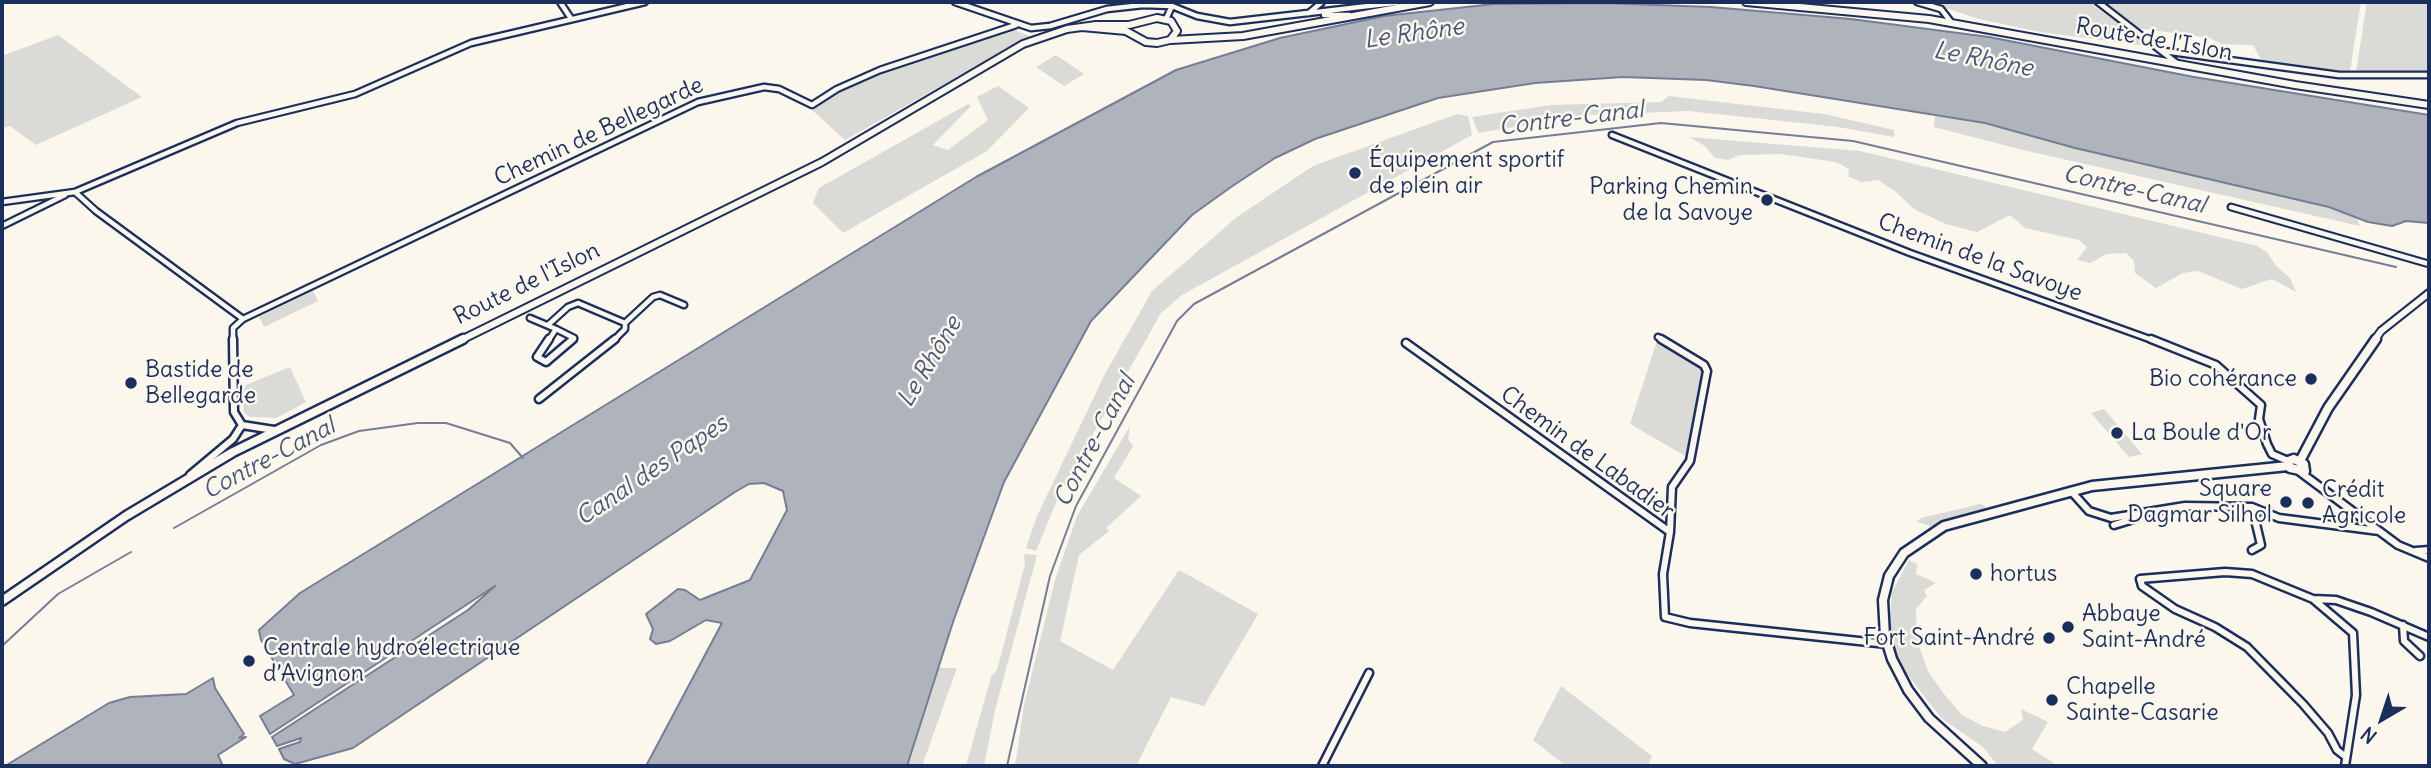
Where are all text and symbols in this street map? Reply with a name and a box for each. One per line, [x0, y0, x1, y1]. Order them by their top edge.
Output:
water label: Le Rhône [1362, 13, 1466, 55]
street label: Route de l'Islon [2073, 13, 2235, 67]
water label: Le Rhône [1931, 36, 2035, 84]
street label: Chemin de Bellegarde [490, 71, 708, 193]
water label: Contre-Canal [1497, 96, 1645, 142]
place label: Équipement sportif de plein air [1369, 146, 1564, 200]
water label: Contre-Canal [2060, 160, 2208, 220]
marker: Équipement sportif de plein air [1347, 165, 1363, 181]
place label: Parking Chemin de la Savoye [1589, 173, 1753, 227]
marker: Parking Chemin de la Savoye [1759, 192, 1775, 208]
street label: Chemin de la Savoye [1874, 208, 2086, 308]
street label: Route de l'Islon [450, 237, 604, 331]
water label: Le Rhône [892, 312, 968, 412]
place label: Bastide de Bellegarde [145, 356, 256, 410]
place label: Bio cohérance [2149, 365, 2297, 393]
water label: Contre-Canal [1048, 370, 1142, 512]
marker: Bio cohérance [2303, 371, 2319, 387]
marker: Bastide de Bellegarde [123, 375, 139, 391]
street label: Chemin de Labadier [1495, 381, 1679, 525]
water label: Canal des Papes [571, 410, 733, 532]
water label: Contre-Canal [198, 412, 340, 506]
place label: La Boule d'Or [2131, 419, 2271, 447]
marker: La Boule d'Or [2109, 425, 2125, 441]
place label: Square Dagmar Silhol [2127, 475, 2272, 529]
place label: Crédit Agricole [2322, 476, 2406, 530]
marker: Square Dagmar Silhol [2278, 494, 2294, 510]
marker: Crédit Agricole [2300, 495, 2316, 511]
place label: hortus [1990, 560, 2057, 588]
marker: hortus [1968, 566, 1984, 582]
place label: Abbaye Saint-André [2082, 600, 2206, 654]
marker: Abbaye Saint-André [2060, 619, 2076, 635]
place label: Fort Saint-André [1863, 624, 2035, 652]
marker: Fort Saint-André [2041, 630, 2057, 646]
place label: Centrale hydroélectrique d’Avignon [263, 634, 520, 688]
marker: Centrale hydroélectrique d’Avignon [241, 653, 257, 669]
place label: Chapelle Sainte-Casarie [2066, 673, 2219, 727]
north arrow [2347, 684, 2417, 754]
marker: Chapelle Sainte-Casarie [2044, 692, 2060, 708]
text: N [2356, 722, 2381, 749]

